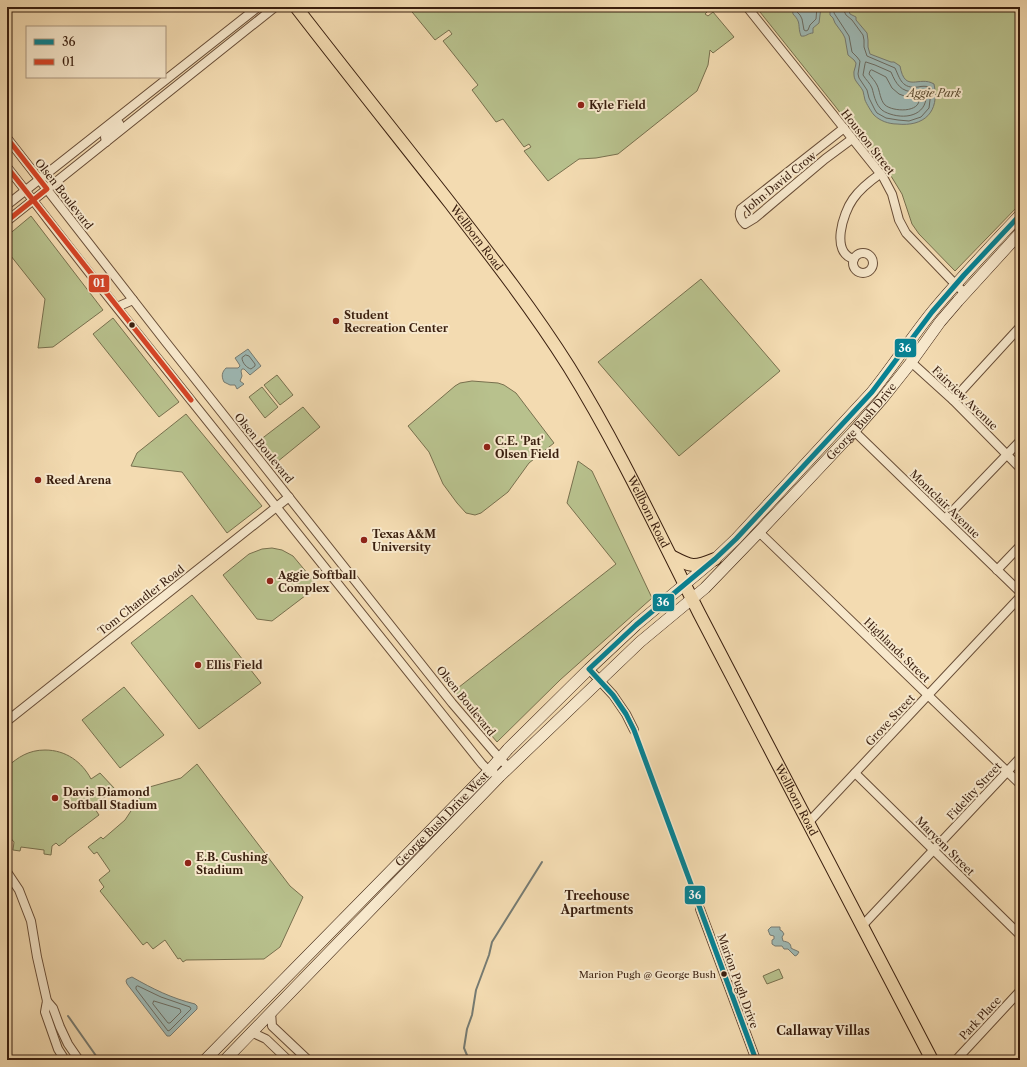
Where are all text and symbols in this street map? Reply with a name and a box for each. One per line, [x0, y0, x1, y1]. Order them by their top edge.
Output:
legend [26, 26, 166, 78]
text: 36 [62, 34, 76, 49]
text: 01 [62, 54, 75, 69]
park label: Aggie Park [905, 86, 961, 100]
place label: Kyle Field [589, 98, 647, 112]
marker: Kyle Field [576, 100, 586, 110]
street label: Houston Street [838, 107, 898, 178]
street label: John David Crow [739, 148, 820, 217]
street label: Olsen Boulevard [32, 156, 96, 232]
street label: Wellborn Road [446, 201, 506, 273]
line badge: 01 [88, 274, 110, 293]
text: 01 [93, 276, 105, 290]
place label: Student Recreation Center [344, 308, 449, 335]
marker: Student Recreation Center [331, 316, 341, 326]
unlabelled marker [127, 320, 137, 330]
line badge: 36 [894, 338, 917, 358]
text: 36 [899, 341, 912, 355]
street label: Fairview Avenue [929, 363, 1001, 433]
street label: George Bush Drive [823, 380, 899, 463]
street label: Olsen Boulevard [231, 410, 297, 486]
place label: C.E. 'Pat' Olsen Field [495, 434, 560, 461]
marker: C.E. 'Pat' Olsen Field [482, 442, 492, 452]
street label: Montclair Avenue [907, 467, 983, 541]
street label: Wellborn Road [624, 472, 672, 550]
place label: Reed Arena [46, 473, 112, 487]
marker: Reed Arena [33, 475, 43, 485]
place label: Texas A&M University [372, 527, 436, 554]
marker: Texas A&M University [359, 535, 369, 545]
street label: Tom Chandler Road [95, 562, 187, 638]
place label: Aggie Softball Complex [277, 568, 357, 595]
marker: Aggie Softball Complex [265, 576, 275, 586]
line badge: 36 [652, 593, 675, 612]
text: 36 [657, 595, 670, 609]
street label: Highlands Street [861, 615, 933, 685]
place label: Ellis Field [206, 658, 263, 672]
marker: Ellis Field [193, 660, 203, 670]
street label: Olsen Boulevard [433, 663, 499, 739]
street label: Grove Street [862, 691, 918, 749]
street label: Fidelity Street [944, 759, 1004, 823]
street label: Wellborn Road [771, 761, 821, 838]
street label: George Bush Drive West [392, 768, 492, 869]
place label: Davis Diamond Softball Stadium [63, 785, 157, 812]
marker: Davis Diamond Softball Stadium [50, 793, 60, 803]
street label: Maryem Street [913, 814, 978, 879]
place label: E.B. Cushing Stadium [196, 850, 268, 877]
marker: E.B. Cushing Stadium [183, 858, 193, 868]
line badge: 36 [684, 885, 706, 905]
district label: Treehouse Apartments [560, 888, 634, 917]
text: 36 [689, 888, 702, 902]
street label: Marion Pugh Drive [714, 932, 762, 1030]
place label: Marion Pugh @ George Bush [579, 968, 717, 981]
marker: Marion Pugh @ George Bush [719, 969, 729, 979]
street label: Park Place [956, 993, 1004, 1043]
district label: Callaway Villas [776, 1023, 870, 1038]

